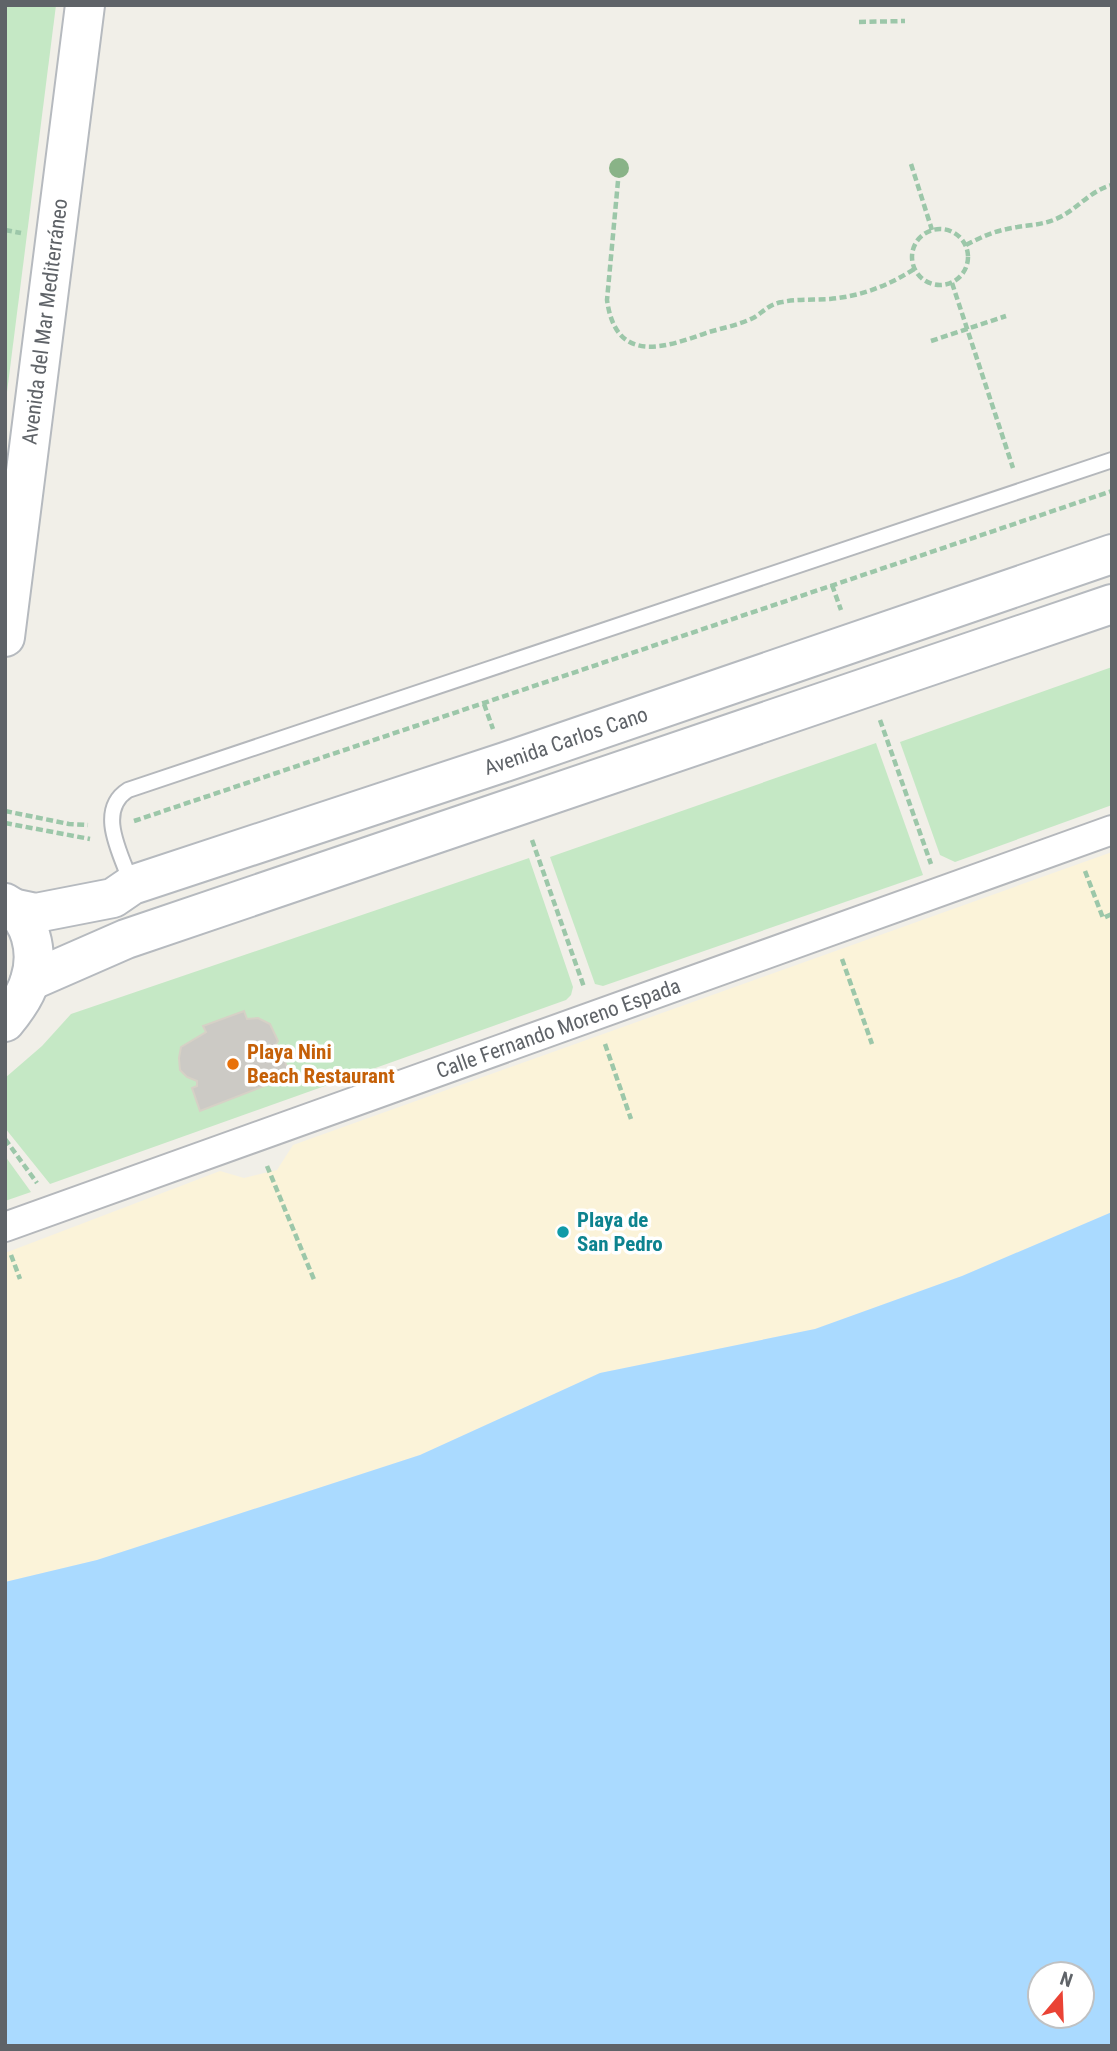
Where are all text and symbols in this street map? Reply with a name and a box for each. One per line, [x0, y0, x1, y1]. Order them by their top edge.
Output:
street label: Avenida del Mar Mediterráneo [17, 197, 72, 446]
street label: Avenida Carlos Cano [481, 702, 651, 780]
street label: Calle Fernando Moreno Espada [433, 974, 684, 1083]
place label: Playa Nini Beach Restaurant [247, 1040, 395, 1088]
marker: Playa Nini Beach Restaurant [225, 1056, 241, 1072]
place label: Playa de San Pedro [577, 1208, 663, 1256]
marker: Playa de San Pedro [555, 1224, 571, 1240]
north arrow [1026, 1960, 1096, 2030]
text: N [1057, 1967, 1076, 1992]

